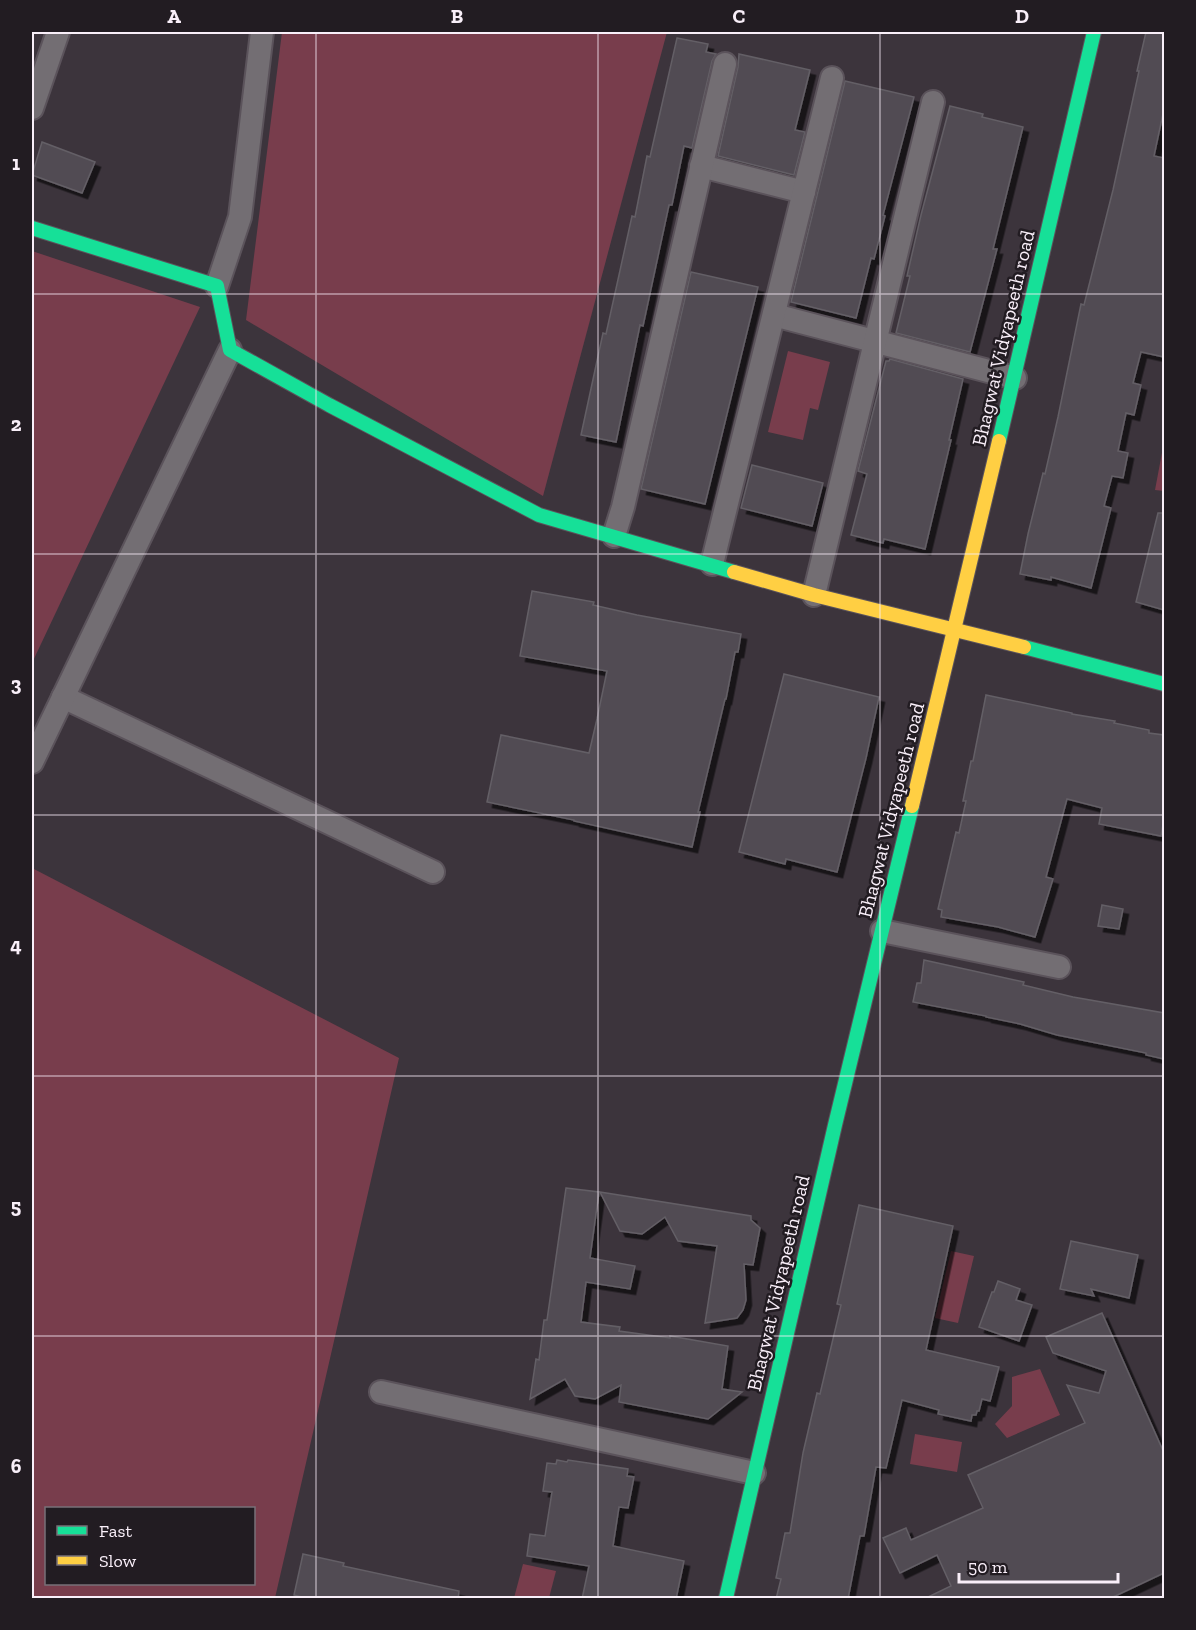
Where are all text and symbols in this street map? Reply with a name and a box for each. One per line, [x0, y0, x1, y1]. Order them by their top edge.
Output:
text: A [167, 4, 181, 28]
text: B [451, 4, 463, 28]
text: C [733, 4, 746, 28]
text: D [1015, 4, 1029, 28]
text: 1 [12, 151, 20, 175]
street label: Bhagwat Vidyapeeth road [966, 228, 1040, 448]
text: 2 [11, 412, 22, 436]
text: 3 [11, 672, 22, 696]
street label: Bhagwat Vidyapeeth road [853, 700, 929, 920]
text: 4 [10, 933, 22, 957]
street label: Bhagwat Vidyapeeth road [741, 1173, 815, 1393]
text: 5 [11, 1194, 21, 1218]
text: 6 [11, 1454, 22, 1478]
legend [45, 1507, 255, 1585]
text: Fast [99, 1520, 132, 1542]
scale bar [959, 1546, 1118, 1584]
text: Slow [99, 1550, 136, 1572]
text: 50 m [968, 1556, 1008, 1578]

